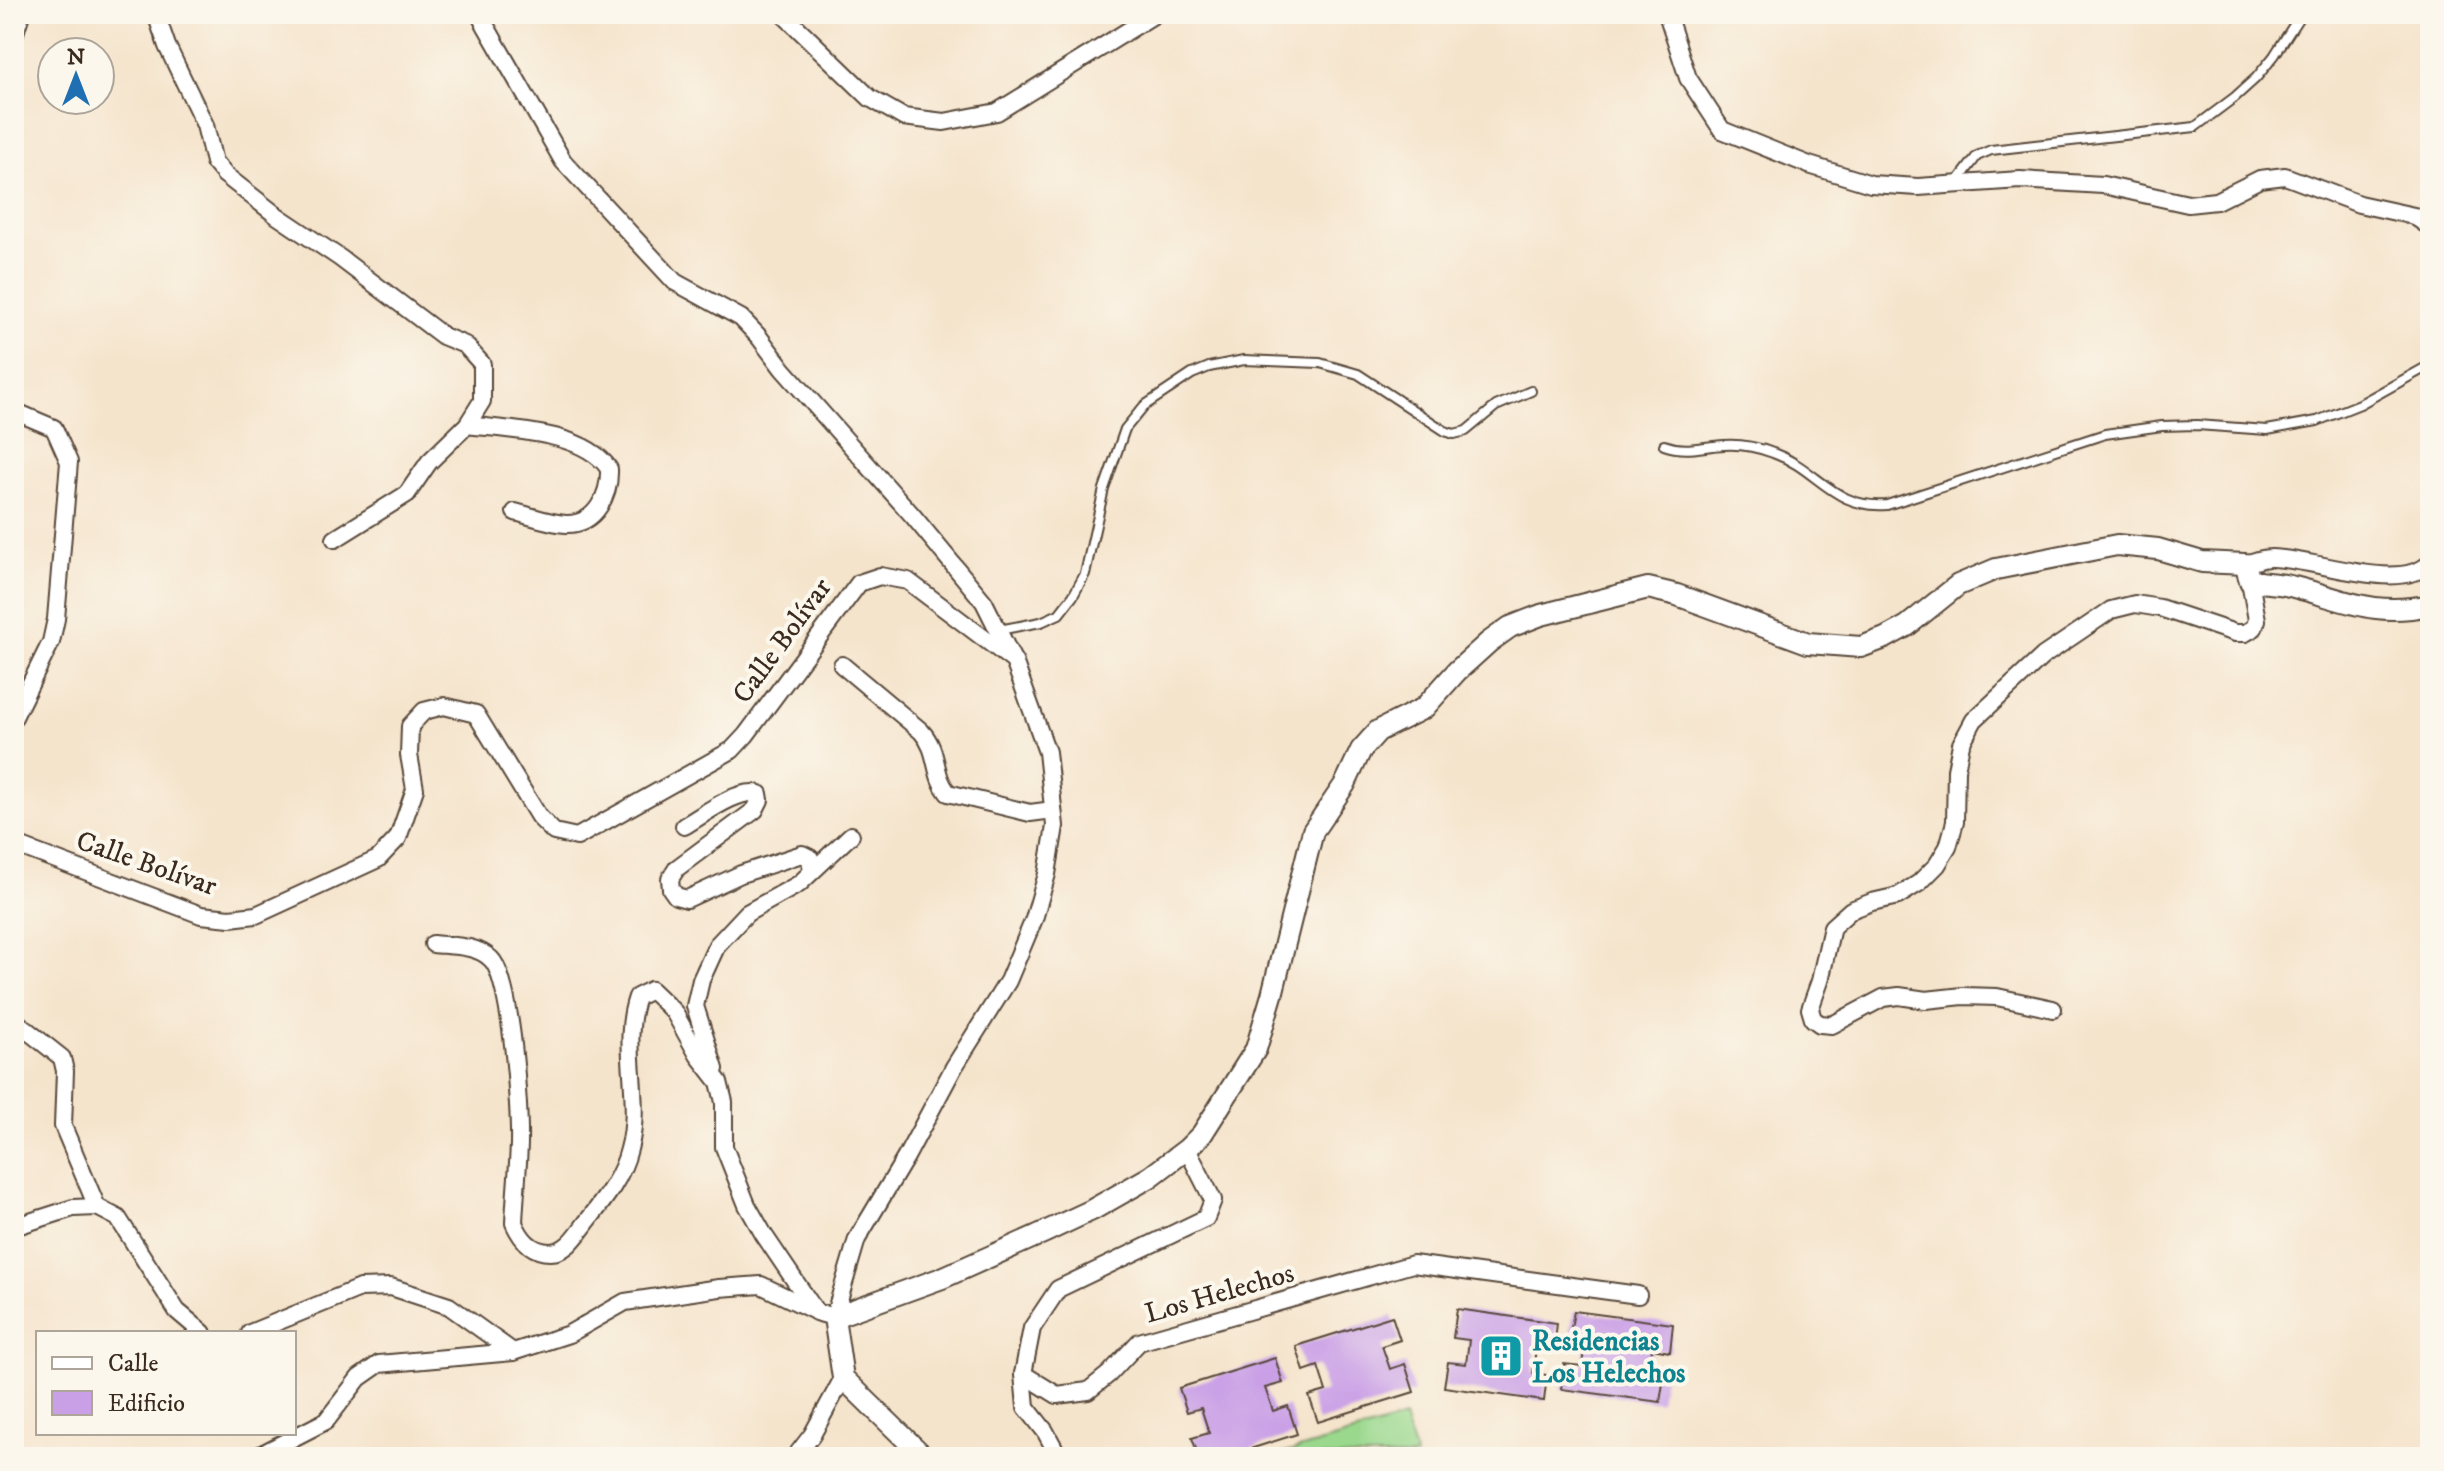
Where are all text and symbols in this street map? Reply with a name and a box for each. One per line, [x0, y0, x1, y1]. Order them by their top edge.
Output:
north arrow [36, 36, 116, 116]
text: N [67, 44, 85, 71]
street label: Calle Bolívar [725, 571, 840, 710]
street label: Calle Bolívar [72, 823, 222, 904]
street label: Los Helechos [1141, 1255, 1298, 1331]
place label: Residencias Los Helechos [1532, 1324, 1686, 1391]
legend [36, 1331, 296, 1435]
building icon: Residencias Los Helechos [1477, 1332, 1525, 1380]
text: Calle [108, 1349, 158, 1379]
text: Edificio [108, 1389, 185, 1419]

